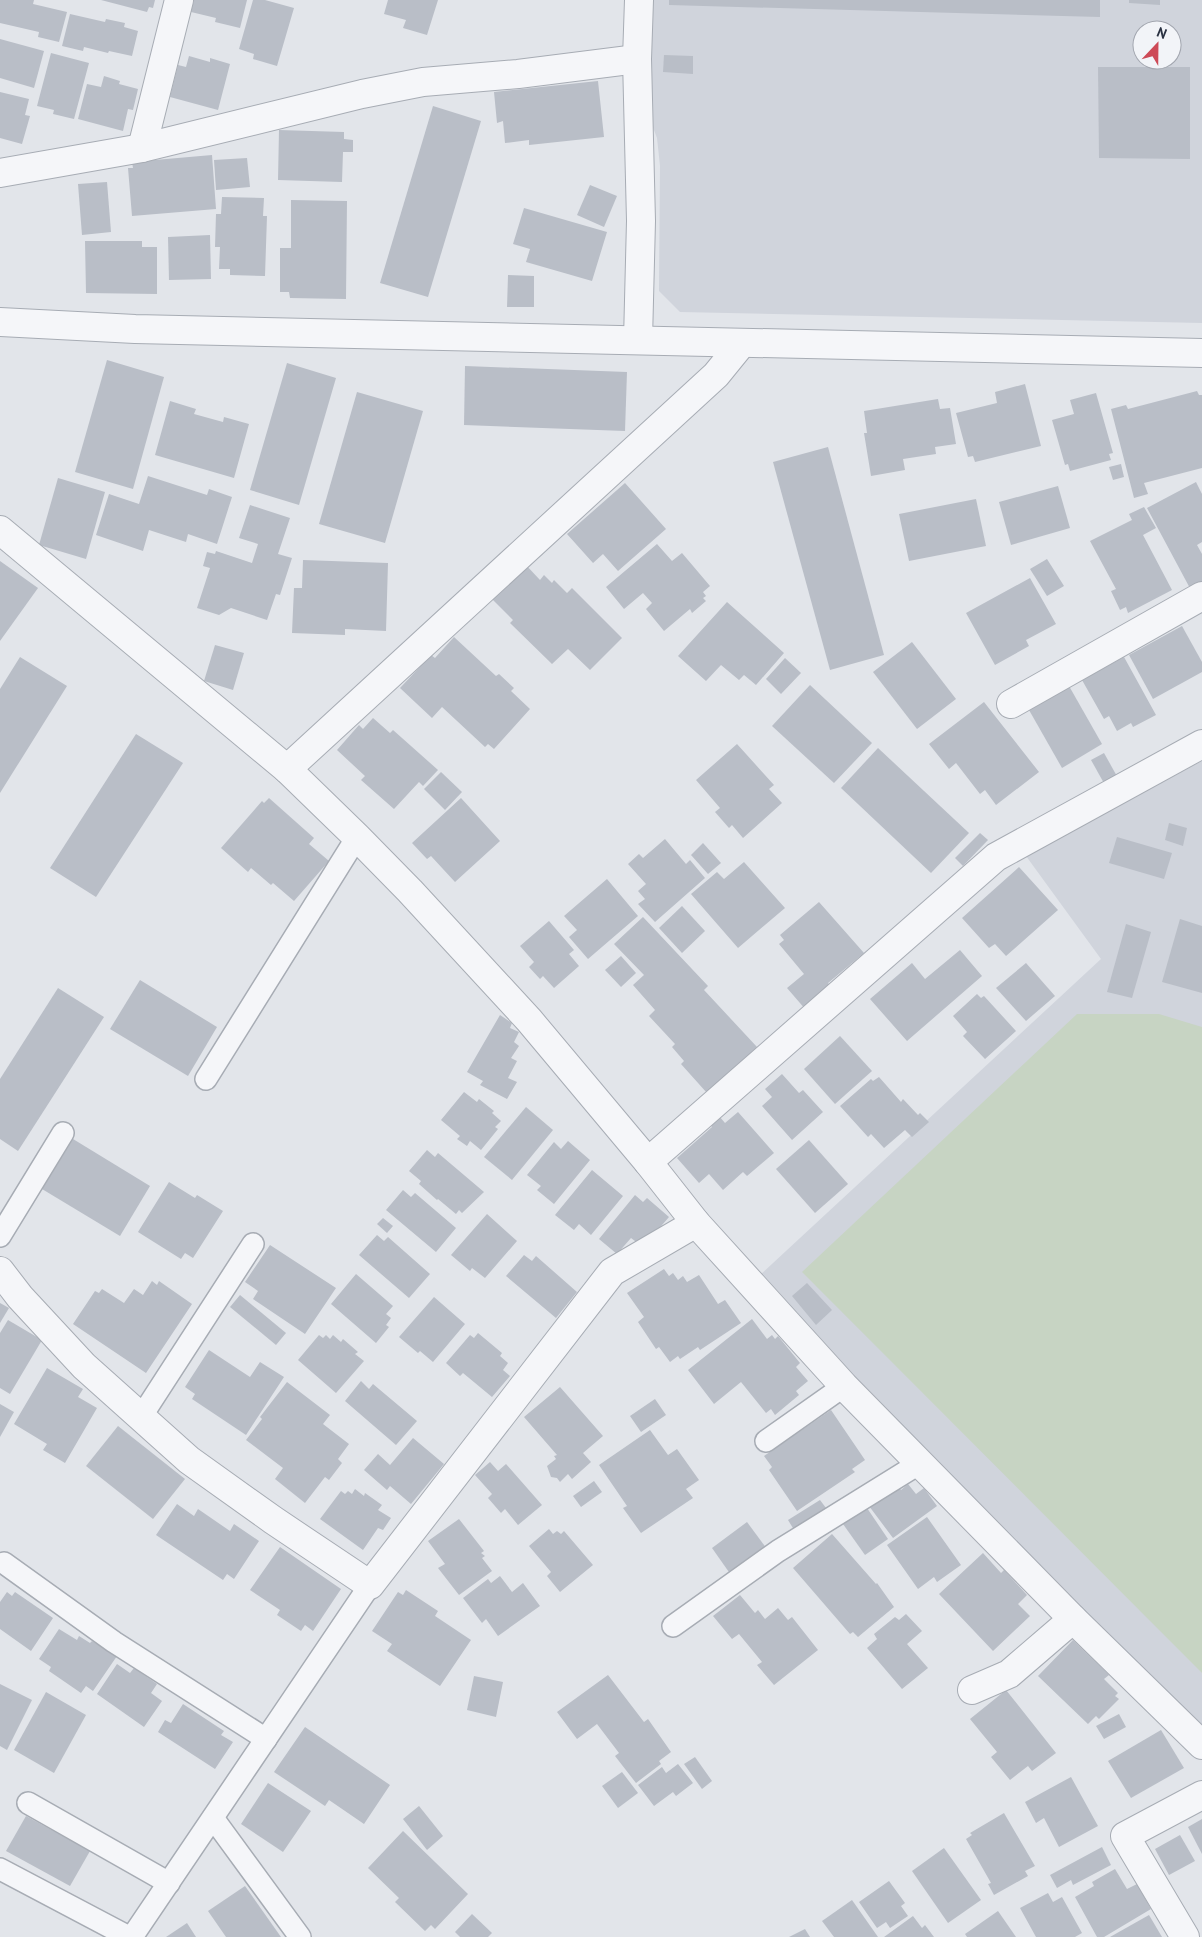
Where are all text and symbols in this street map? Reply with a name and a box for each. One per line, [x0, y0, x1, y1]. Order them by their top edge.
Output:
north arrow [1132, 20, 1182, 70]
text: N [1154, 23, 1170, 43]

